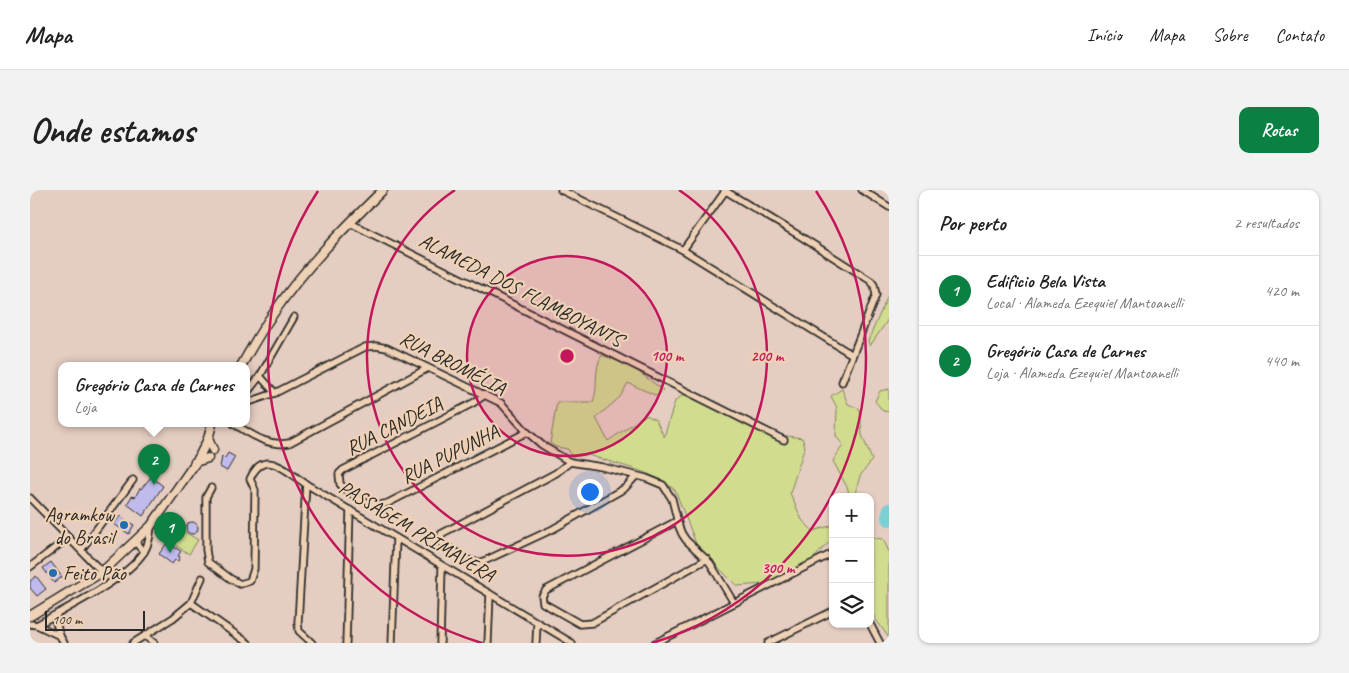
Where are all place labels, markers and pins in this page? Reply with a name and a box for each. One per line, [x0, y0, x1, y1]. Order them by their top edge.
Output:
centre of rings [558, 347, 576, 365]
pin: 2 [138, 444, 170, 485]
place label: Agramkow do Brasil [45, 502, 118, 550]
pin: 1 [154, 512, 186, 553]
marker: Agramkow do Brasil [118, 519, 130, 531]
place label: Feito Pão [63, 561, 127, 586]
marker: Feito Pão [47, 567, 59, 579]

